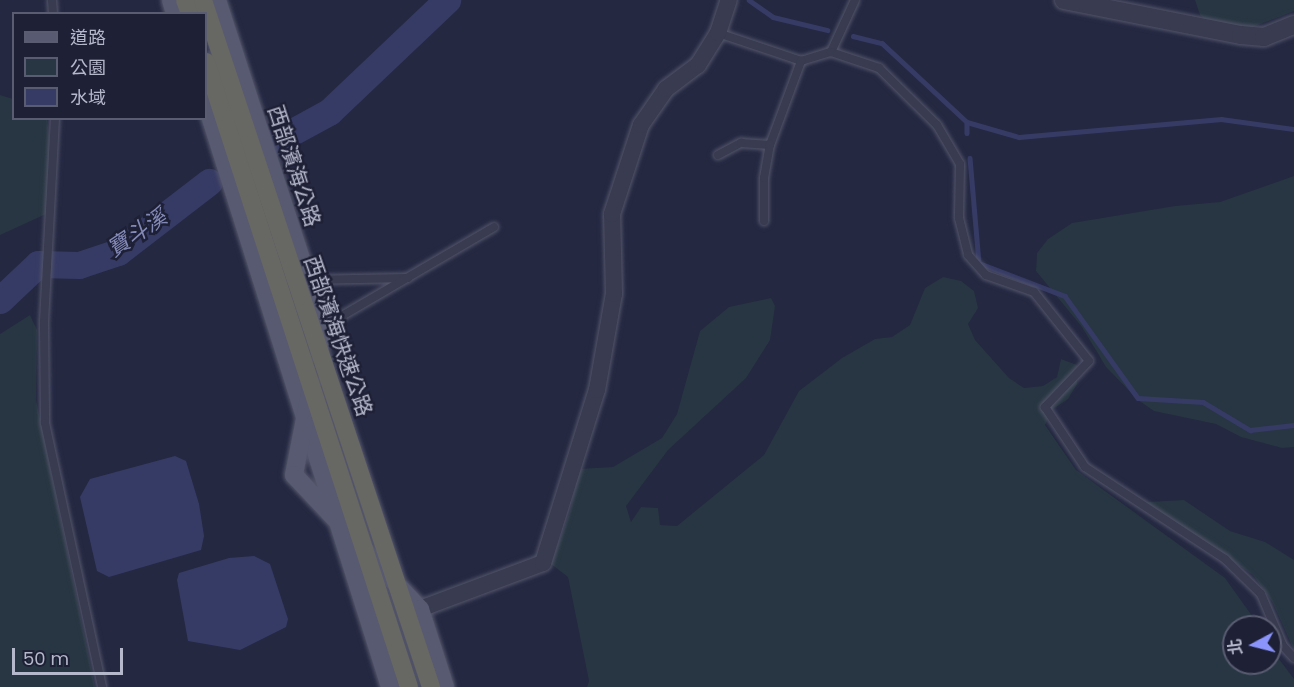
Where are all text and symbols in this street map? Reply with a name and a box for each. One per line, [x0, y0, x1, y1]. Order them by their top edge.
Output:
legend [12, 12, 207, 120]
text: 道路 [70, 25, 106, 50]
text: 公園 [70, 55, 106, 80]
text: 水域 [70, 85, 106, 110]
street label: 西部濱海公路 [263, 102, 325, 230]
water label: 寶斗溪 [102, 204, 172, 262]
street label: 西部濱海快速公路 [299, 252, 377, 420]
north arrow [1222, 615, 1282, 675]
scale bar [15, 636, 126, 674]
text: 北 [1223, 638, 1248, 656]
text: 50 m [23, 646, 69, 671]

